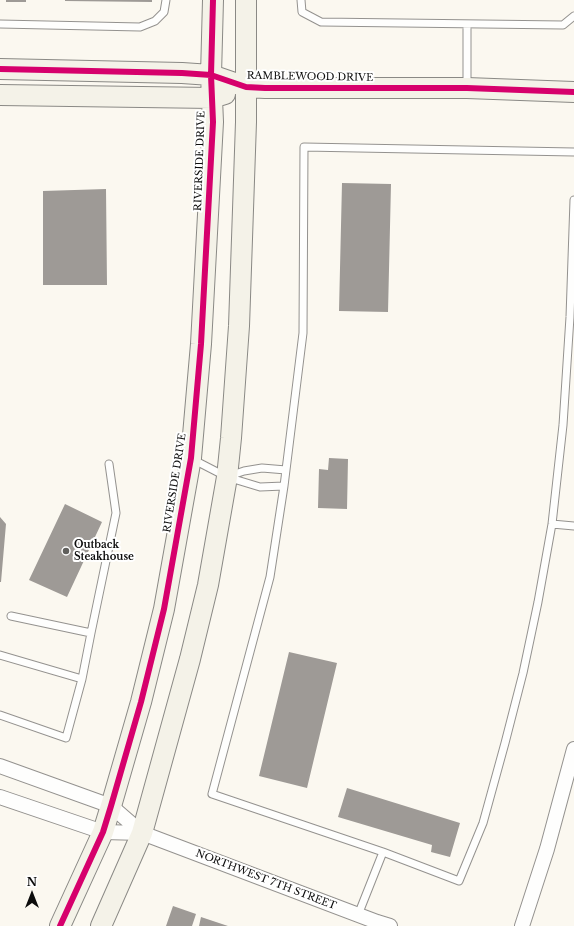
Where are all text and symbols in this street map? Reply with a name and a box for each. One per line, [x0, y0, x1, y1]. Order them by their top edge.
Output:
street label: RAMBLEWOOD DRIVE [247, 70, 373, 84]
street label: RIVERSIDE DRIVE [192, 111, 208, 211]
street label: RIVERSIDE DRIVE [161, 433, 189, 533]
place label: Outback Steakhouse [74, 539, 134, 562]
marker: Outback Steakhouse [61, 546, 71, 556]
street label: NORTHWEST 7TH STREET [194, 848, 338, 912]
north arrow [12, 874, 52, 914]
text: N [27, 875, 37, 889]

